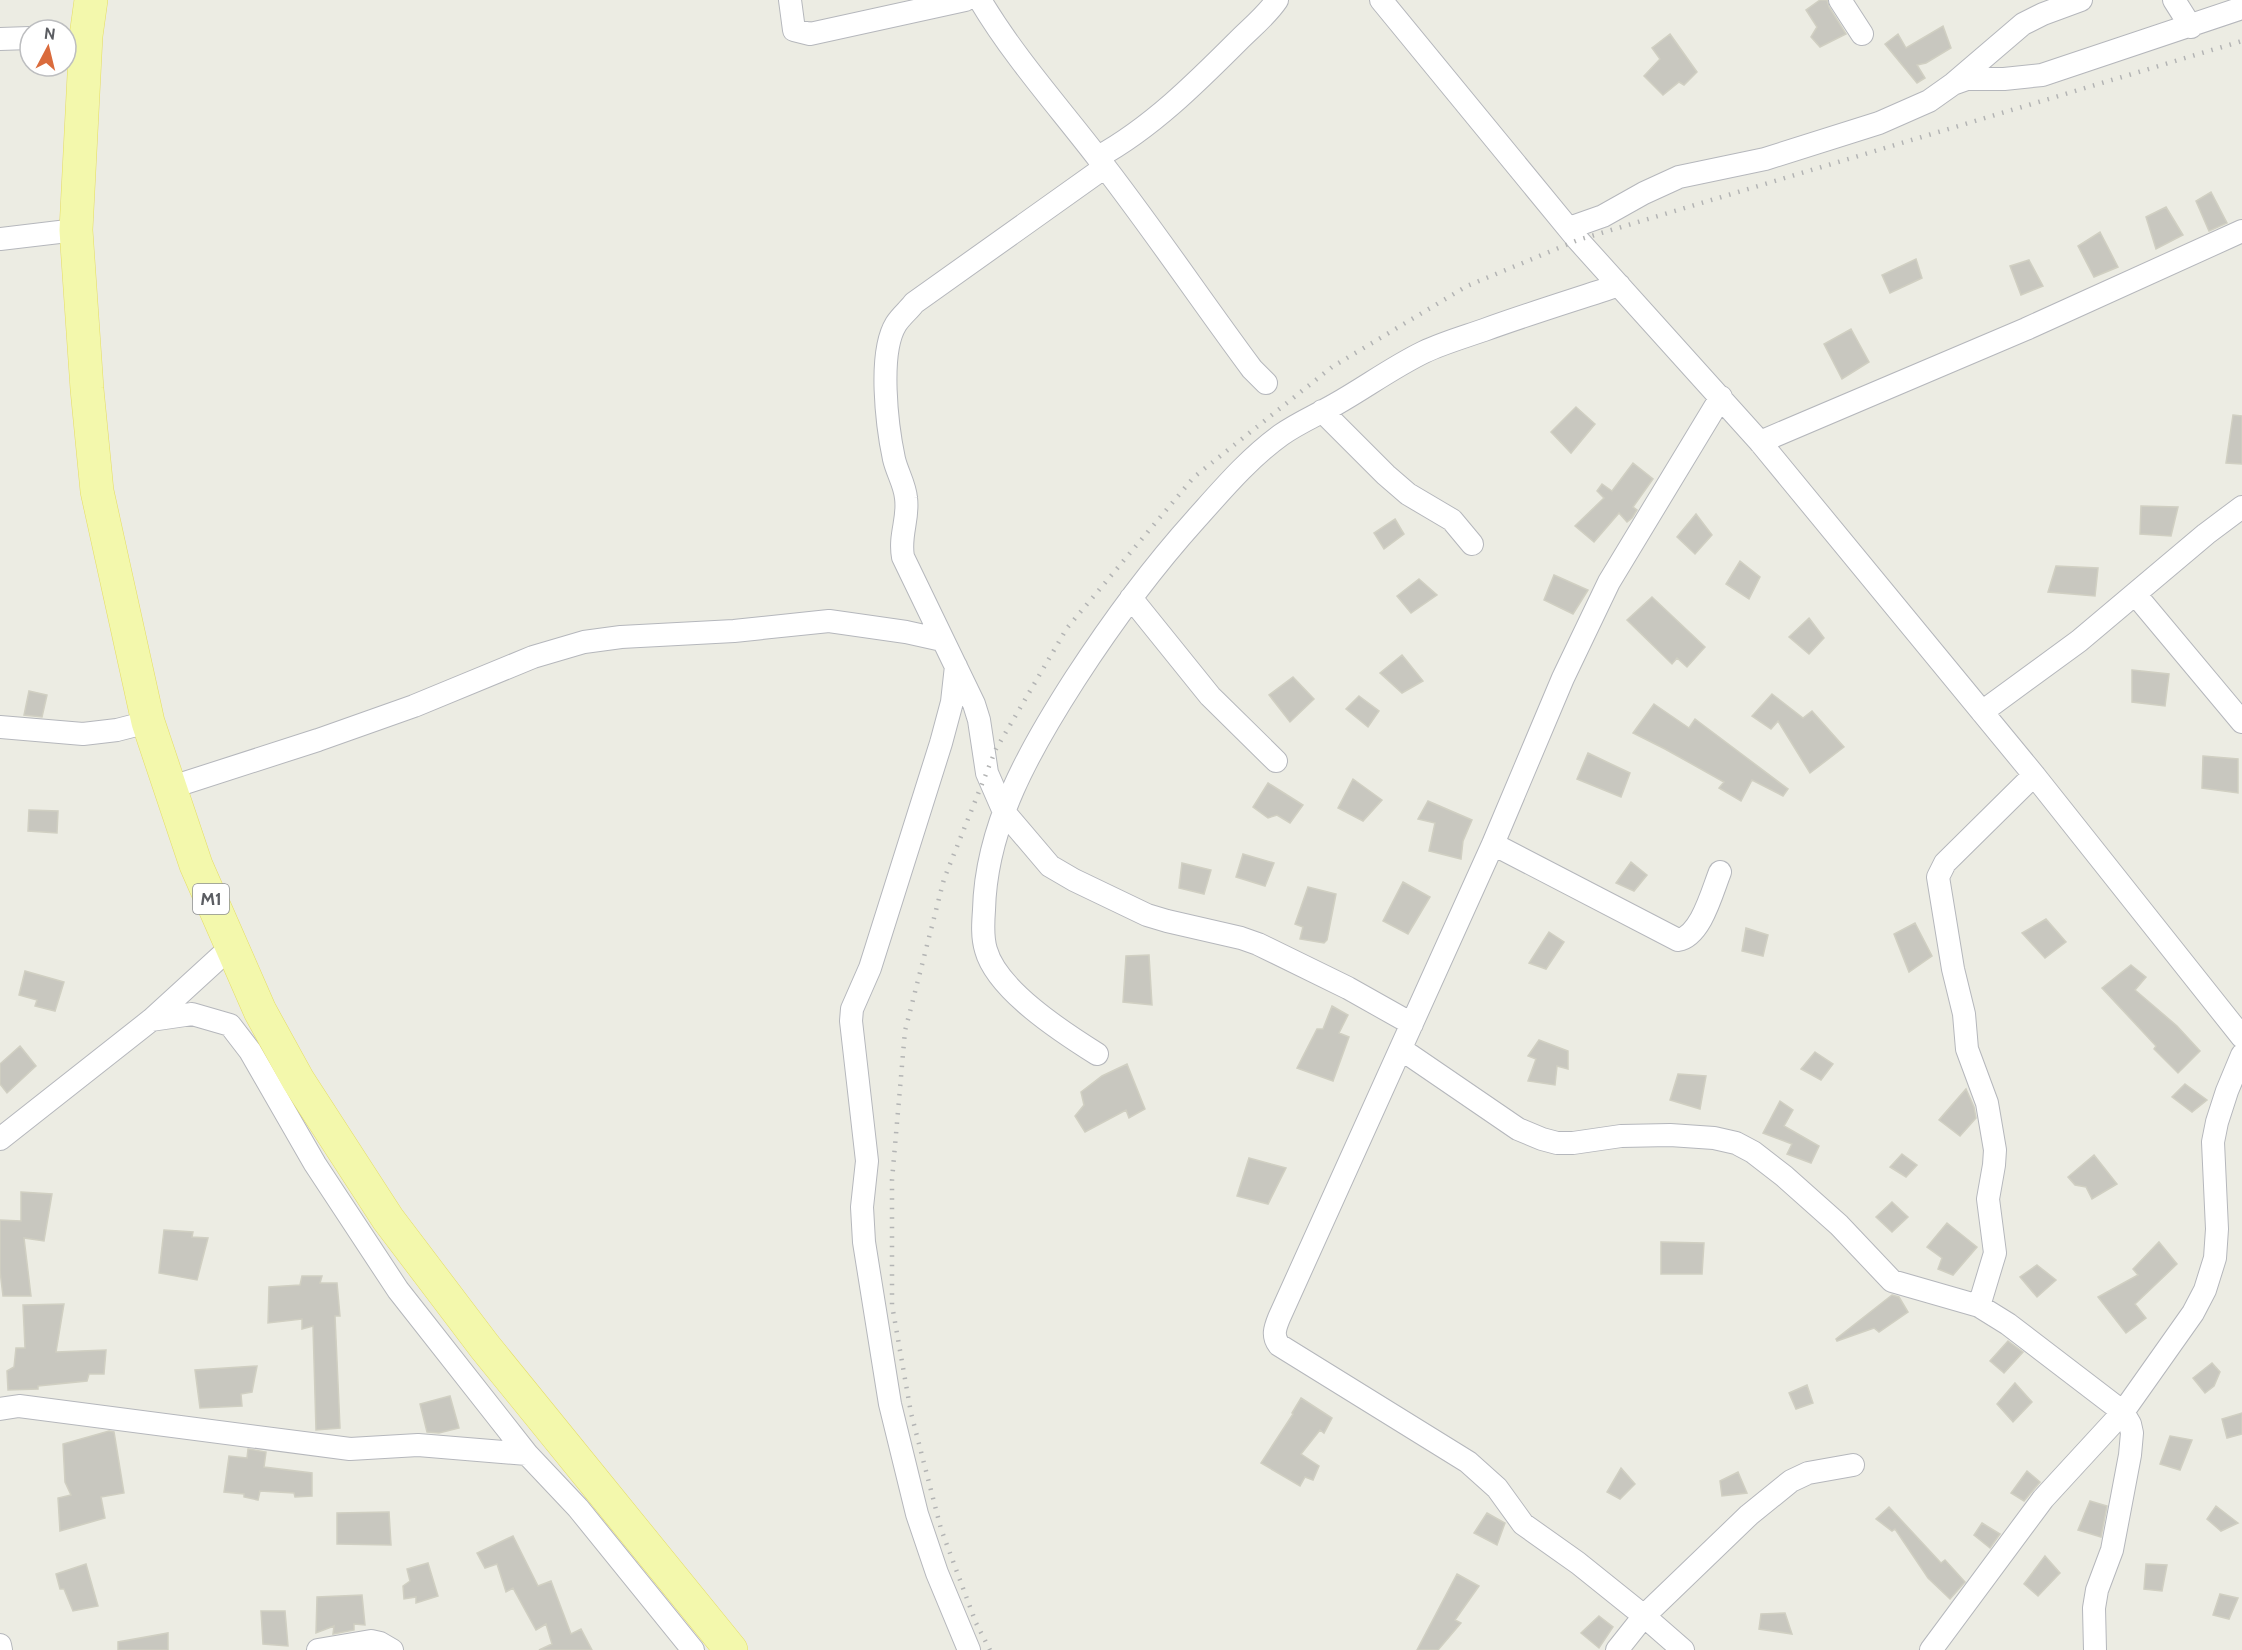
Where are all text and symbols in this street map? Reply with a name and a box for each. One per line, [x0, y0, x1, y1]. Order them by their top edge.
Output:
north arrow [18, 18, 78, 78]
text: N [43, 23, 57, 44]
road number: M1 [193, 884, 229, 914]

